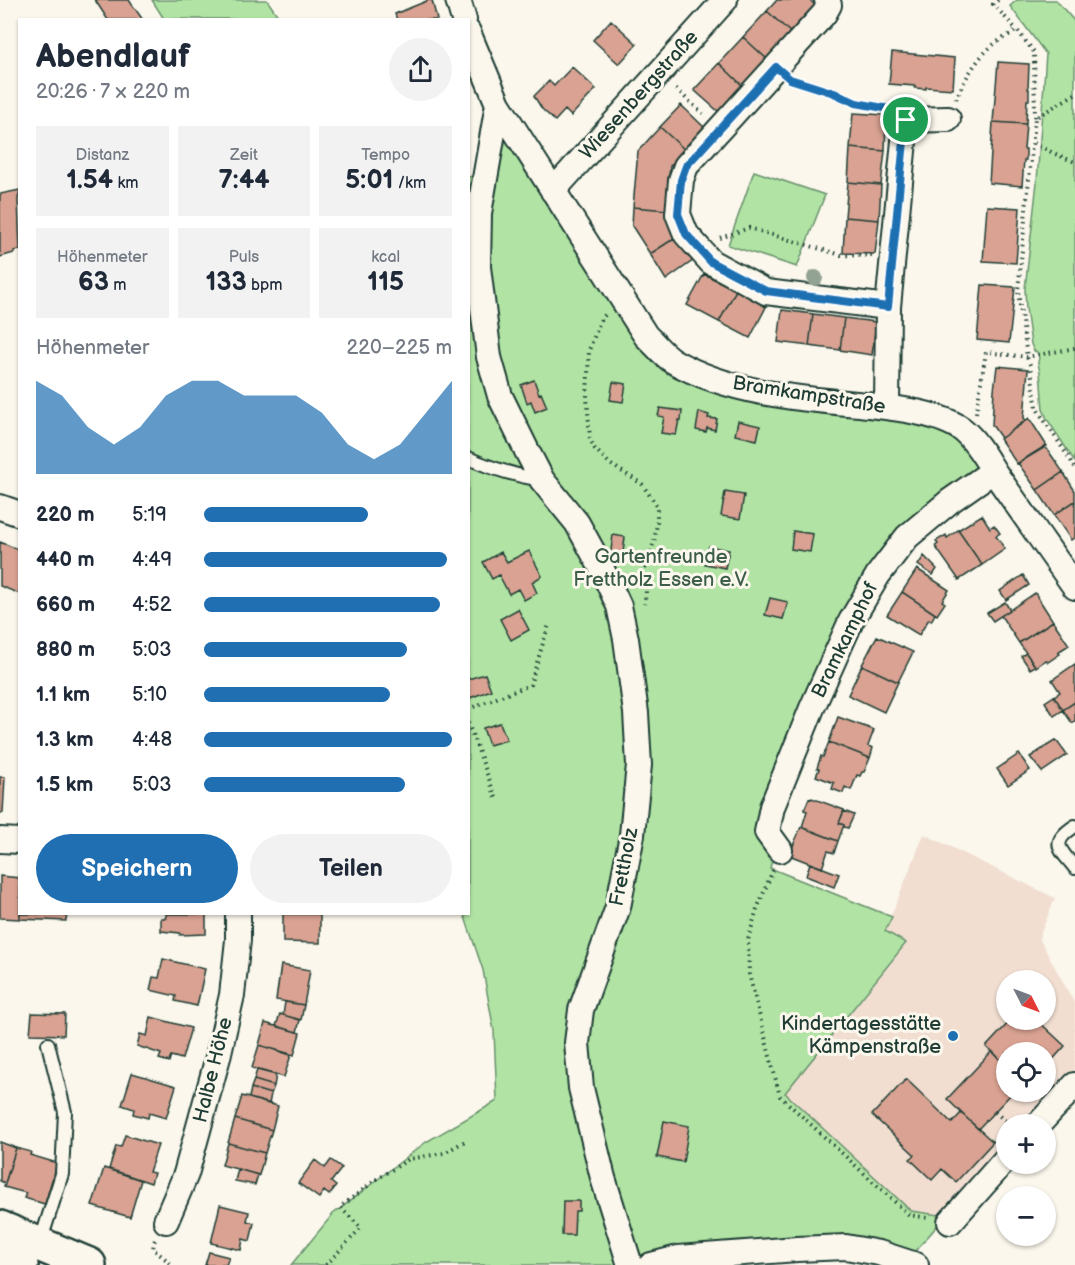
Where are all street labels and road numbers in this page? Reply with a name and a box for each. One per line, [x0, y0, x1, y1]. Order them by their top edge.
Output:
street label: Wiesenbergstraße [575, 25, 703, 165]
street label: Bramkampstraße [731, 371, 887, 419]
street label: Bramkamphof [807, 578, 883, 702]
street label: Frettholz [605, 825, 643, 908]
street label: Halbe Höhe [188, 1015, 238, 1125]

